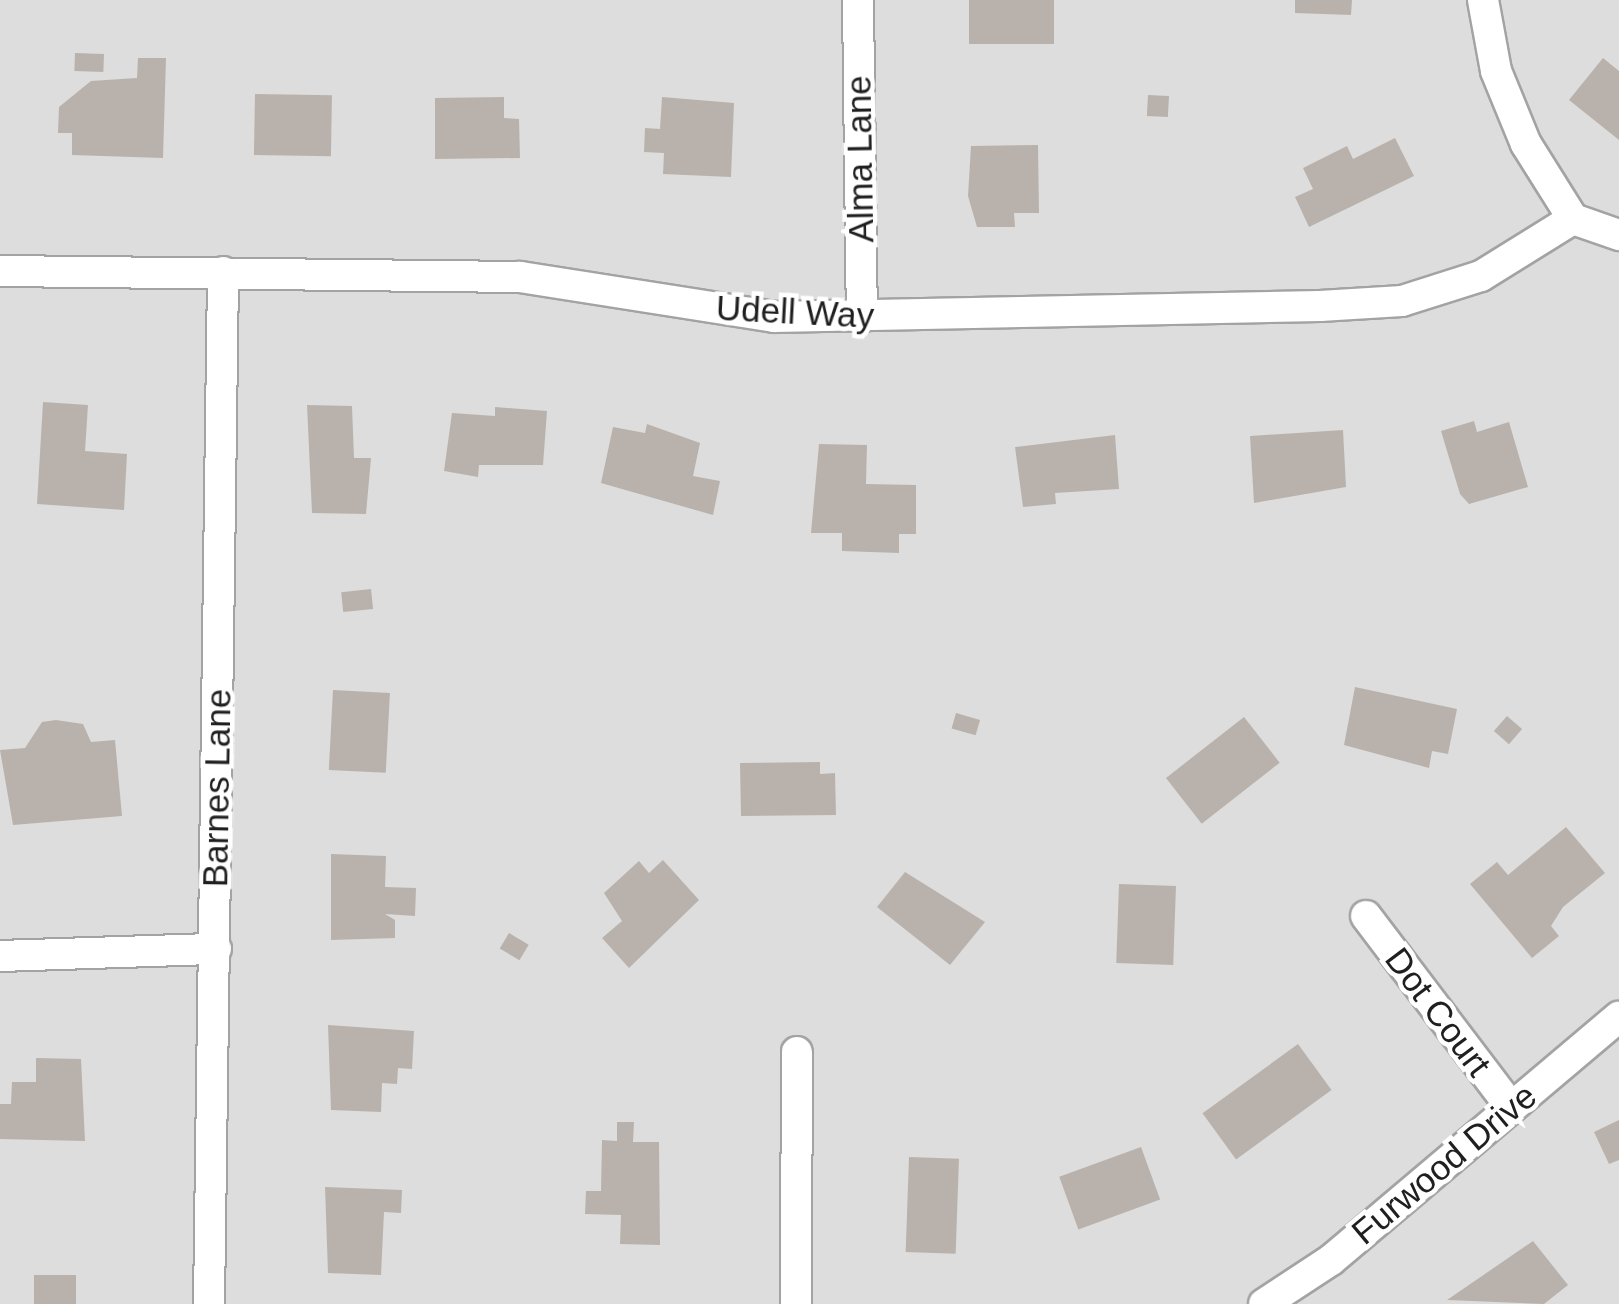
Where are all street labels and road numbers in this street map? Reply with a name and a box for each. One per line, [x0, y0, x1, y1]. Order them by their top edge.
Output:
street label: Alma Lane [838, 75, 882, 243]
street label: Udell Way [715, 287, 875, 337]
street label: Barnes Lane [194, 688, 240, 888]
street label: Dot Court [1376, 940, 1500, 1084]
street label: Furwood Drive [1343, 1075, 1545, 1253]

